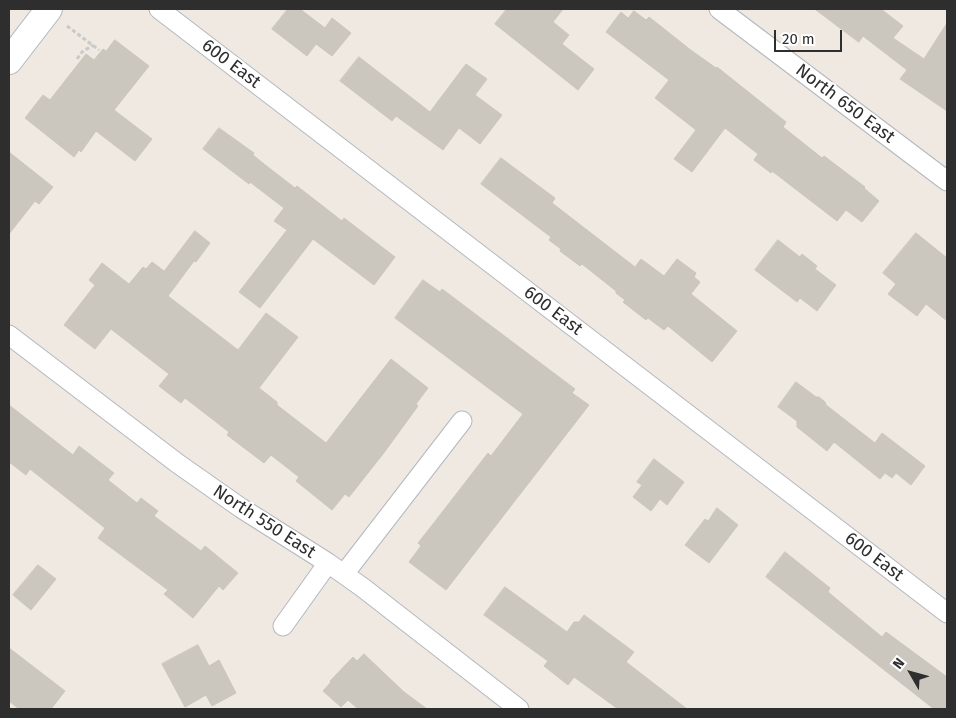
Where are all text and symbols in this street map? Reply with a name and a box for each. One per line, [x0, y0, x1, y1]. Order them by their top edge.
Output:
scale bar [776, 20, 844, 52]
text: 20 m [782, 30, 815, 48]
street label: 600 East [197, 35, 265, 93]
street label: North 650 East [791, 60, 899, 148]
street label: 600 East [519, 282, 587, 340]
street label: North 550 East [209, 481, 319, 563]
street label: 600 East [840, 528, 908, 586]
north arrow [886, 648, 936, 698]
text: N [889, 655, 908, 672]

